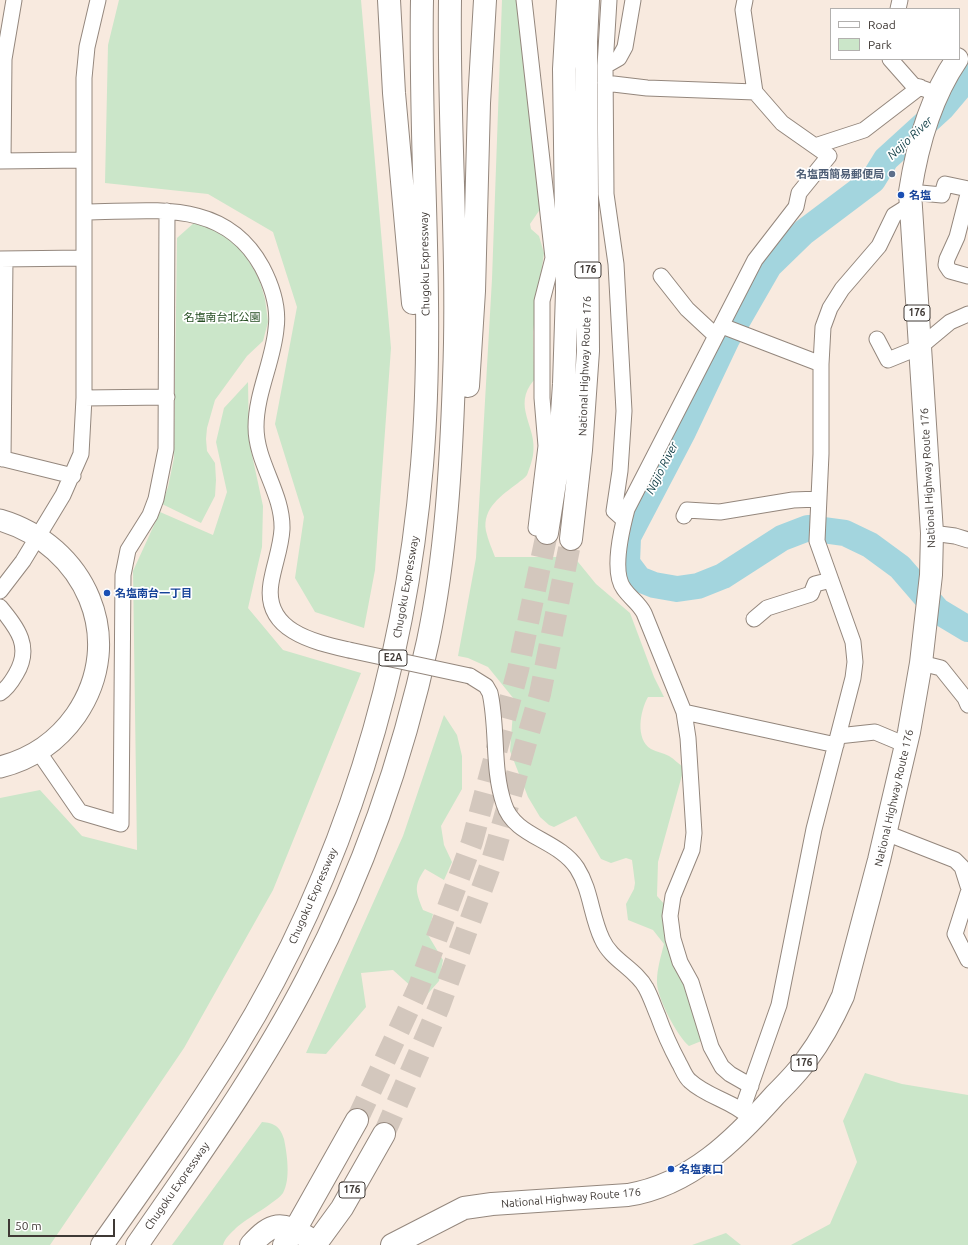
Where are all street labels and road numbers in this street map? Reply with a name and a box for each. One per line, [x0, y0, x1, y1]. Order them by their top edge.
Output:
street label: Chugoku Expressway [417, 212, 433, 316]
road number: 176 [575, 262, 601, 278]
street label: National Highway Route 176 [576, 296, 594, 436]
road number: 176 [904, 305, 930, 321]
street label: National Highway Route 176 [918, 408, 938, 548]
street label: Chugoku Expressway [390, 535, 422, 639]
road number: E2A [379, 650, 407, 666]
street label: National Highway Route 176 [872, 728, 916, 868]
street label: Chugoku Expressway [286, 846, 340, 946]
road number: 176 [791, 1055, 817, 1071]
street label: Chugoku Expressway [142, 1140, 212, 1232]
road number: 176 [339, 1182, 365, 1198]
street label: National Highway Route 176 [501, 1185, 641, 1211]

